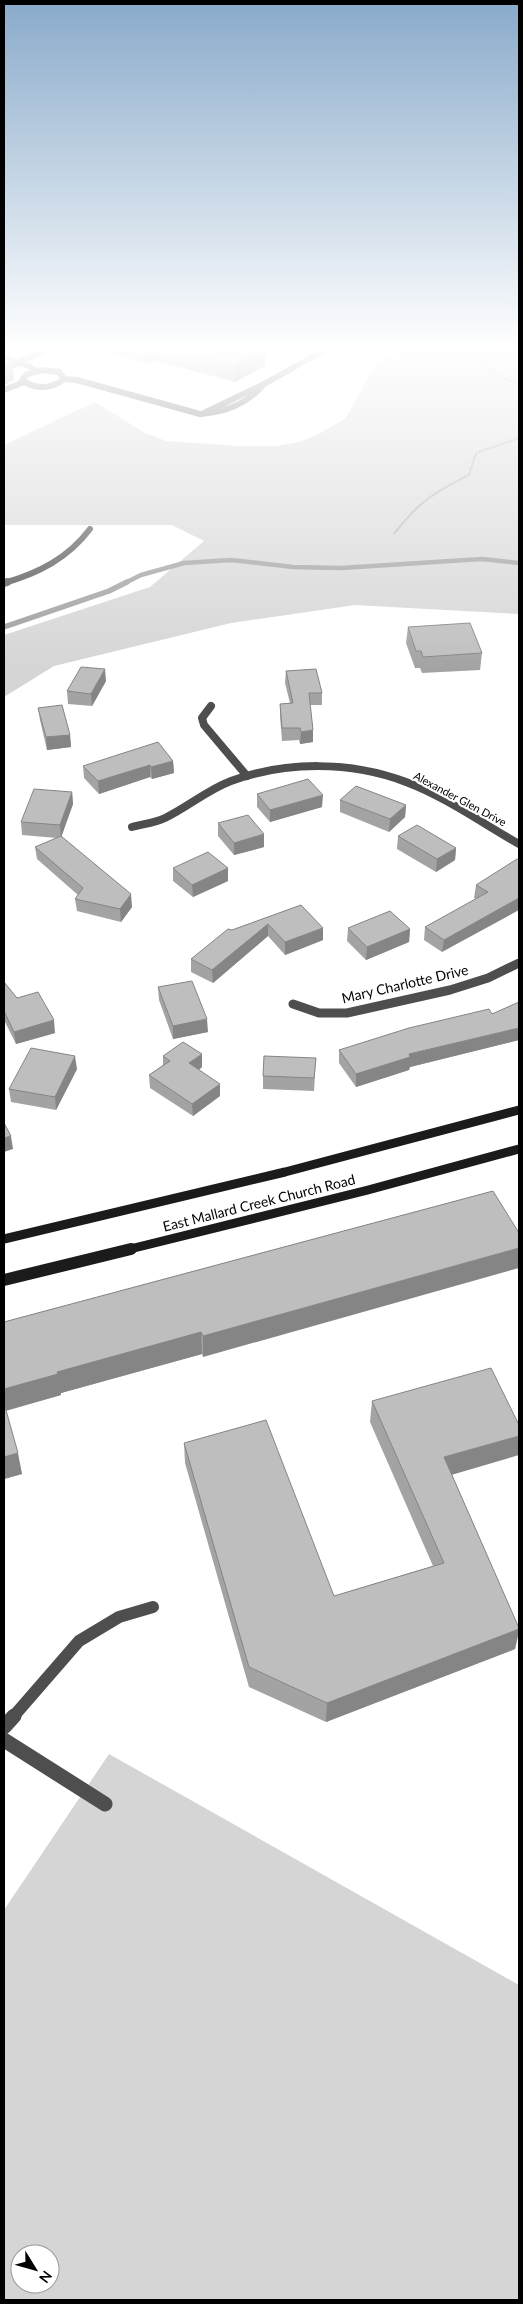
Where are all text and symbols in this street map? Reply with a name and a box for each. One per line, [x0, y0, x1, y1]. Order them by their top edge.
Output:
street label: Alexander Glen Drive [412, 769, 509, 829]
street label: Mary Charlotte Drive [340, 961, 470, 1006]
street label: East Mallard Creek Church Road [161, 1170, 357, 1235]
north arrow [10, 2244, 60, 2294]
text: N [36, 2268, 56, 2287]

